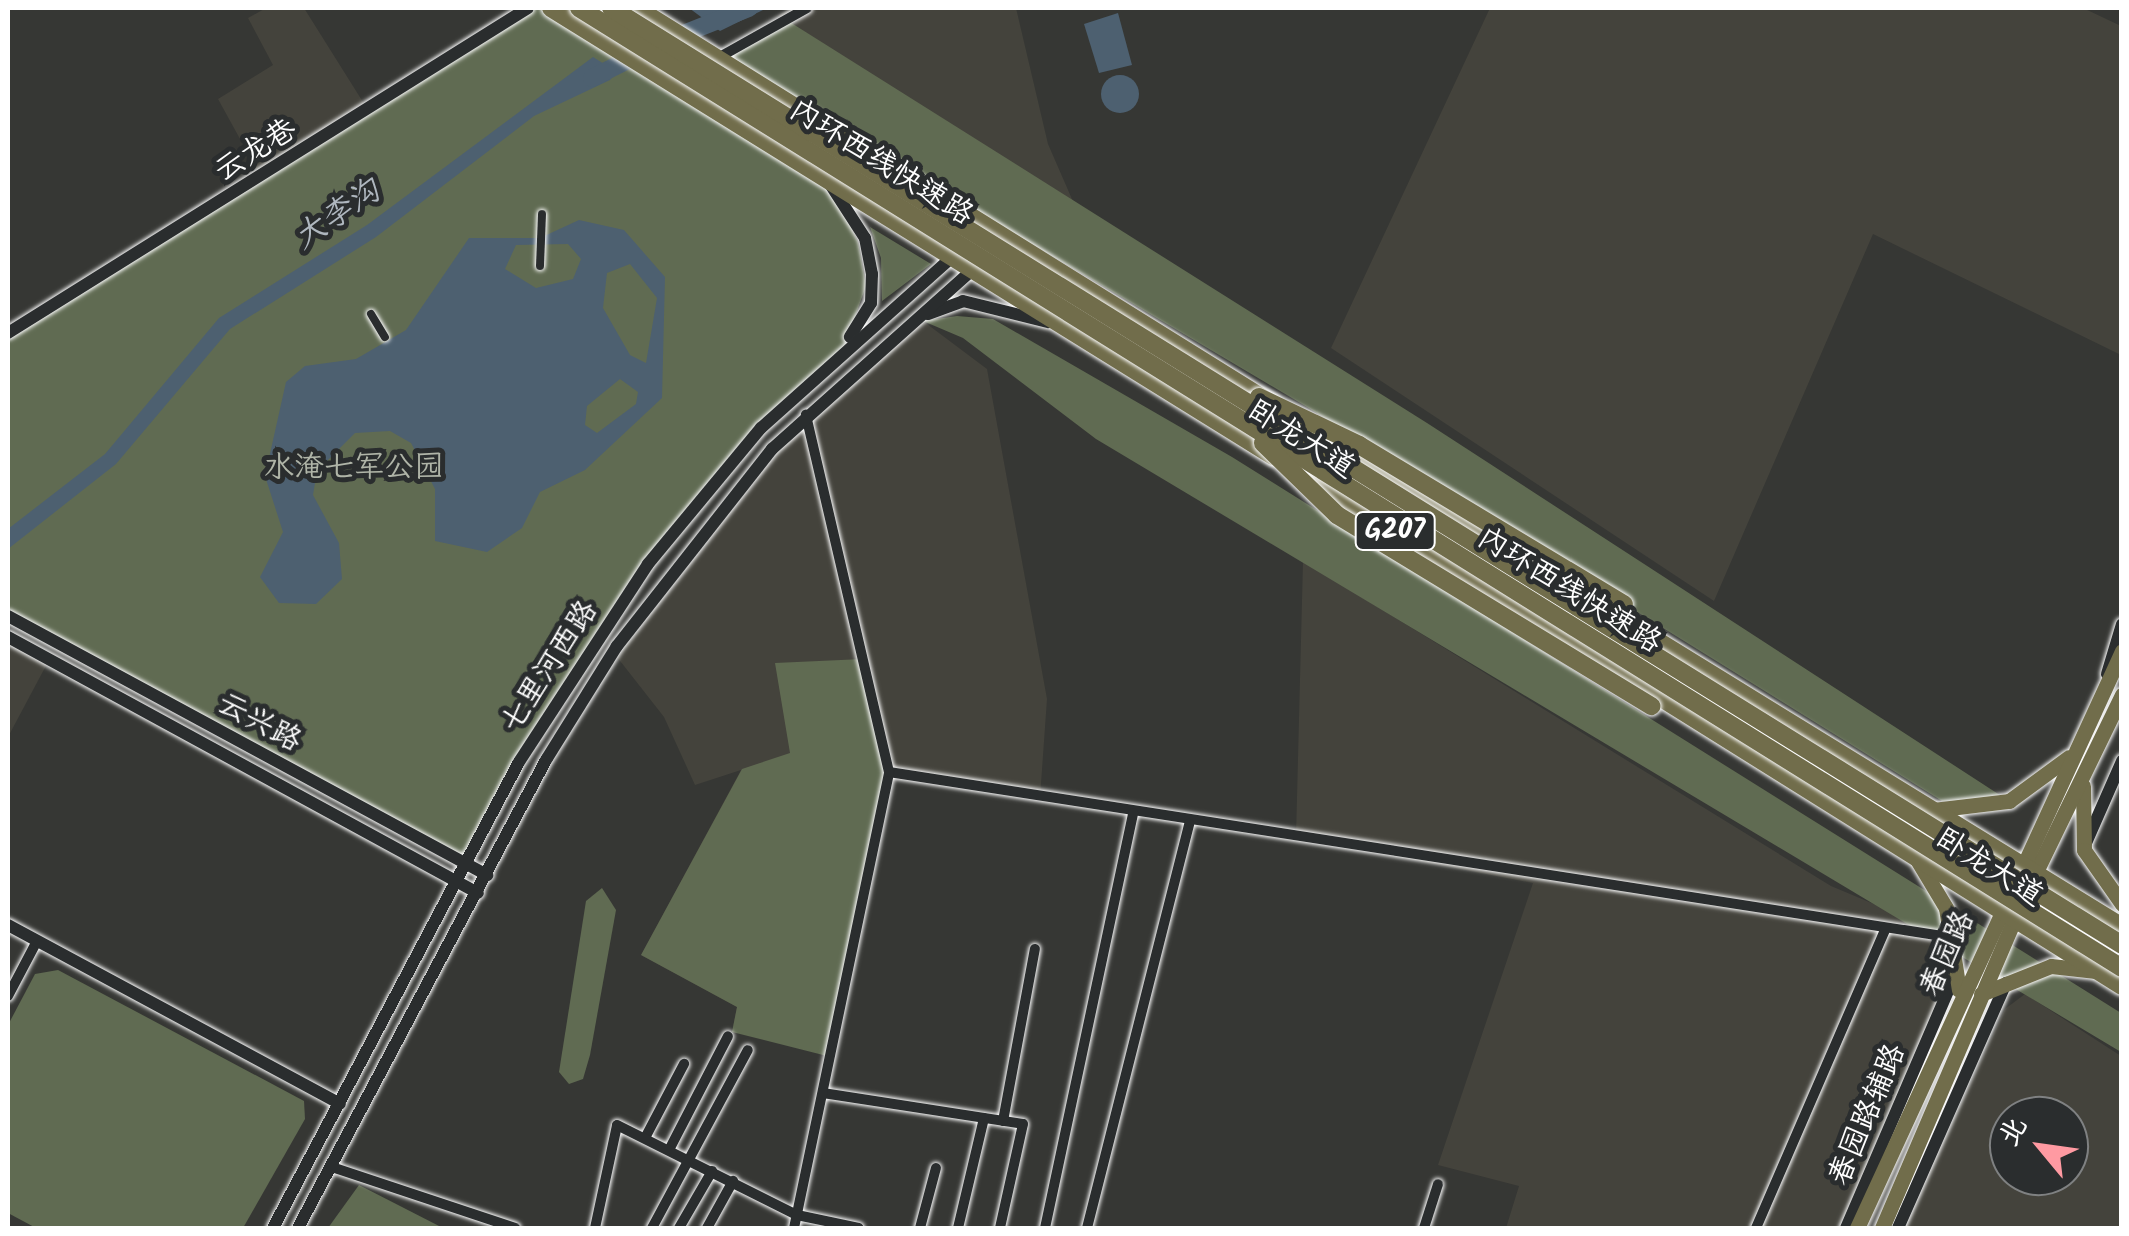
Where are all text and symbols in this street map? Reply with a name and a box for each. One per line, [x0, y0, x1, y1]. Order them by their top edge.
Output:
street label: 内环西线快速路 [782, 92, 980, 234]
street label: 云龙巷 [208, 112, 304, 190]
water label: 大李沟 [287, 173, 389, 259]
street label: 卧龙大道 [1241, 393, 1361, 487]
park label: 水淹七军公园 [264, 450, 444, 486]
road number: G207 [1352, 508, 1438, 554]
street label: 内环西线快速路 [1470, 520, 1668, 662]
street label: 七里河西路 [494, 594, 606, 740]
street label: 云兴路 [211, 686, 307, 760]
street label: 卧龙大道 [1929, 821, 2049, 915]
street label: 春园路 [1913, 906, 1983, 1002]
street label: 春园路辅路 [1822, 1039, 1914, 1191]
north arrow [1989, 1096, 2089, 1196]
text: 北 [1988, 1109, 2041, 1155]

